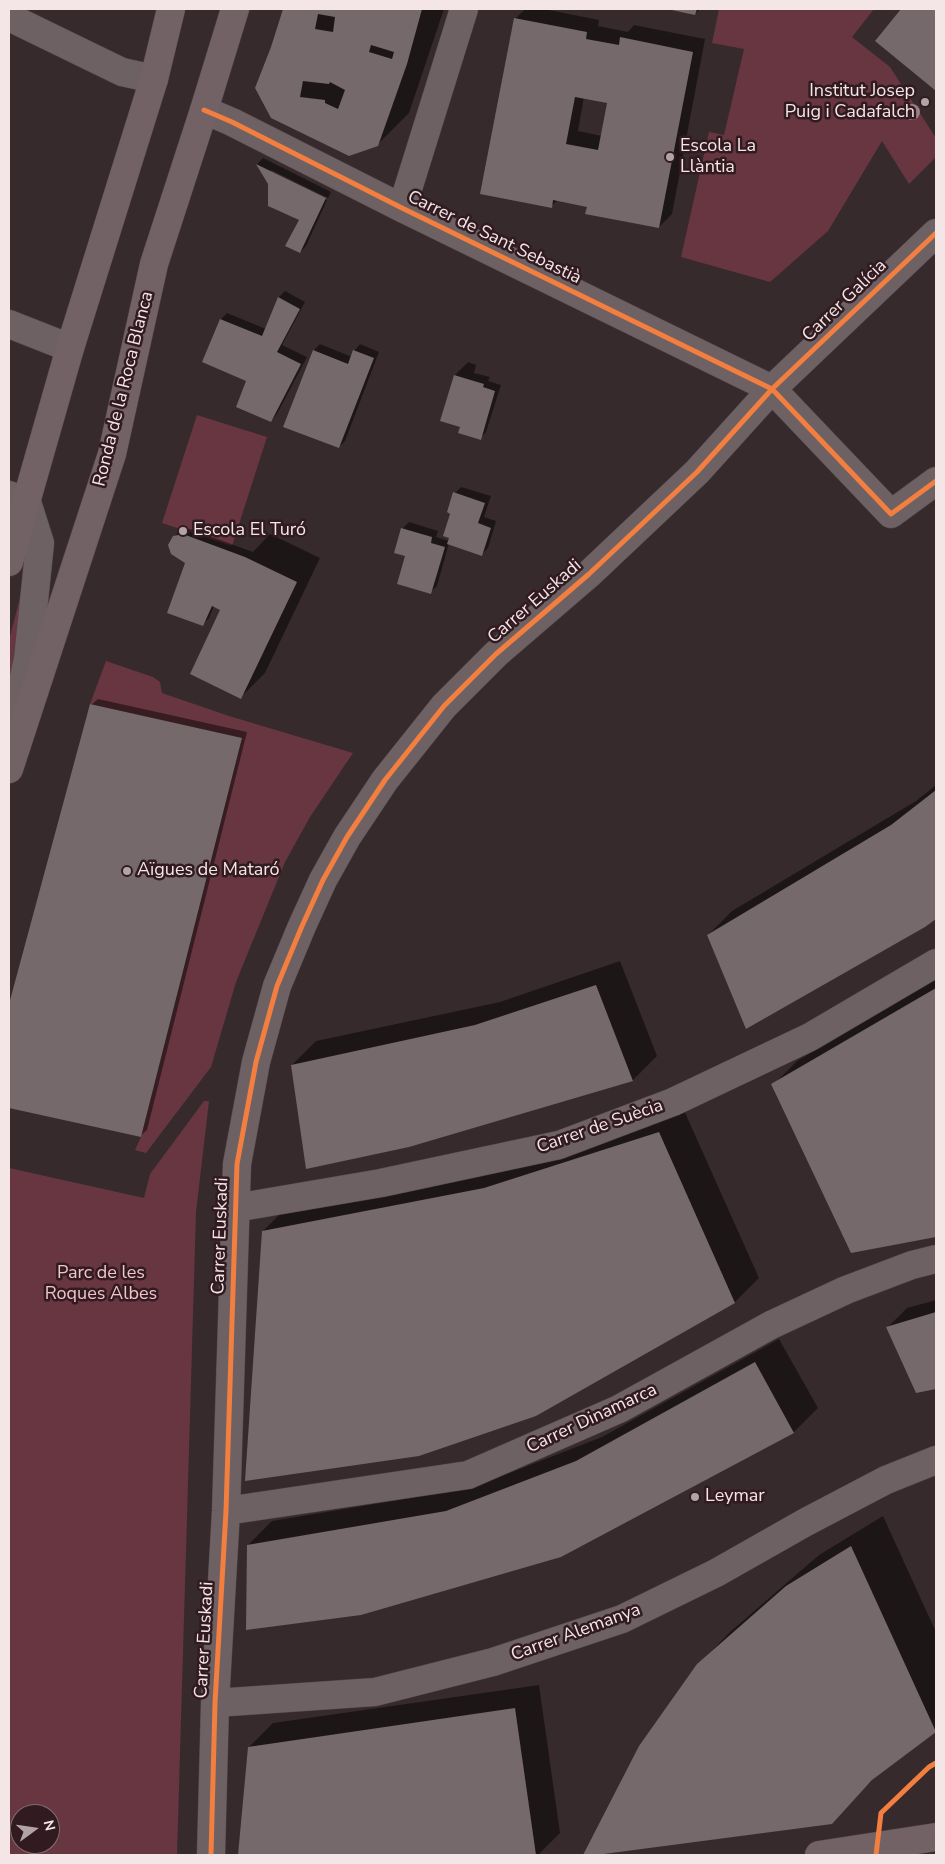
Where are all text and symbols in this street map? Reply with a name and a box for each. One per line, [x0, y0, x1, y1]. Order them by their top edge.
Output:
place label: Institut Josep Puig i Cadafalch [785, 81, 915, 124]
marker: Institut Josep Puig i Cadafalch [919, 96, 931, 108]
place label: Escola La Llàntia [680, 136, 756, 178]
marker: Escola La Llàntia [664, 151, 676, 163]
street label: Carrer de Sant Sebastià [404, 187, 584, 289]
street label: Carrer Galícia [798, 255, 892, 347]
street label: Ronda de la Roca Blanca [89, 289, 159, 489]
place label: Escola El Turó [193, 520, 306, 542]
marker: Escola El Turó [177, 525, 189, 537]
street label: Carrer Euskadi [484, 555, 586, 649]
place label: Aïgues de Mataró [137, 860, 280, 882]
marker: Aïgues de Mataró [121, 865, 133, 877]
street label: Carrer de Suècia [534, 1095, 666, 1159]
street label: Carrer Euskadi [208, 1177, 234, 1295]
park label: Parc de les Roques Albes [45, 1263, 157, 1306]
street label: Carrer Dinamarca [523, 1379, 661, 1459]
place label: Leymar [705, 1486, 765, 1508]
marker: Leymar [689, 1491, 701, 1503]
street label: Carrer Euskadi [191, 1581, 219, 1699]
street label: Carrer Alemanya [508, 1600, 644, 1666]
north arrow [10, 1804, 60, 1854]
text: N [39, 1818, 60, 1833]

